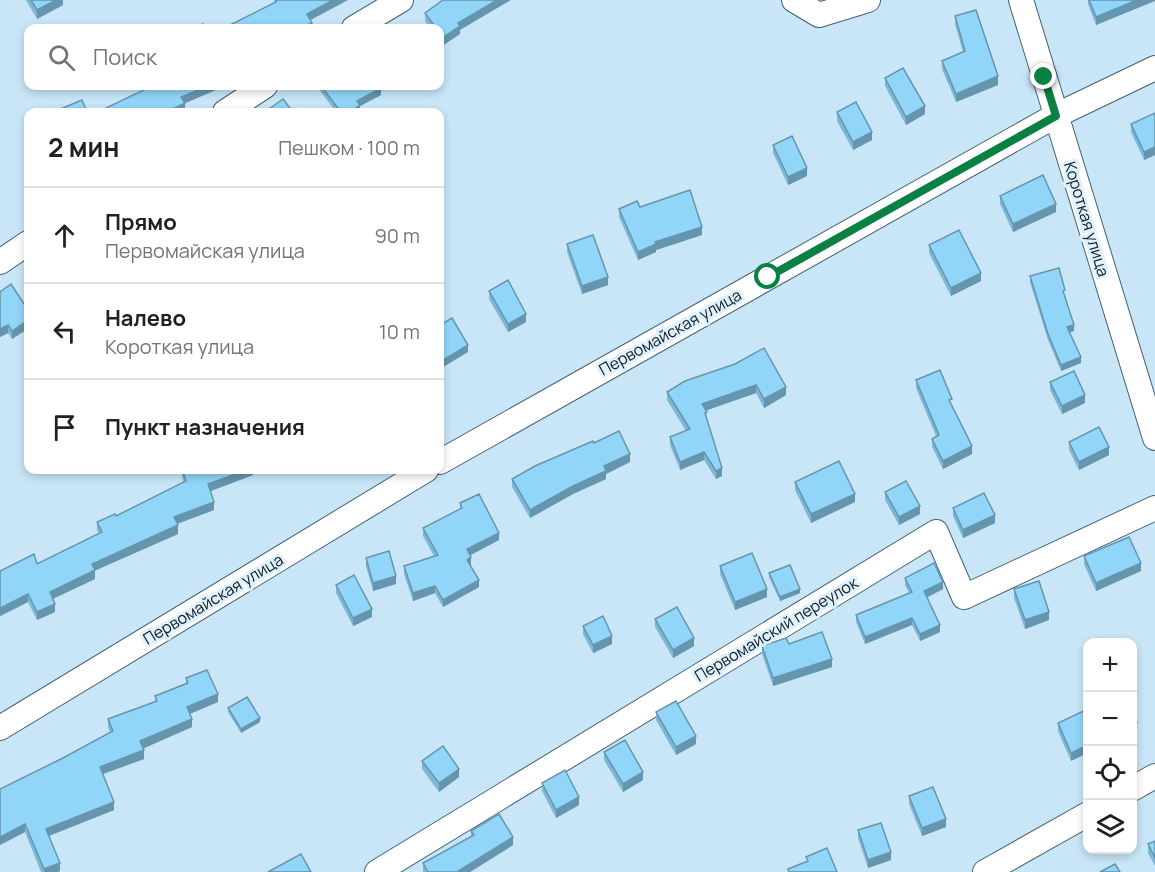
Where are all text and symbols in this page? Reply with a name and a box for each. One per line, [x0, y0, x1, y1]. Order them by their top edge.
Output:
search box [24, 24, 444, 90]
icon: search [45, 41, 78, 74]
text: Поиск [93, 42, 157, 72]
route end [1030, 63, 1056, 89]
text: 2 мин [48, 129, 120, 165]
text: Пешком · 100 m [278, 134, 420, 161]
street label: Короткая улица [1059, 159, 1115, 279]
text: Прямо [105, 207, 177, 237]
icon: ahead [48, 219, 81, 252]
text: 90 m [374, 222, 420, 249]
text: Первомайская улица [105, 237, 305, 264]
route start [754, 263, 780, 289]
street label: Первомайская улица [595, 284, 745, 380]
text: Налево [105, 303, 186, 333]
icon: left [48, 315, 81, 348]
text: 10 m [379, 318, 420, 345]
text: Короткая улица [105, 333, 254, 360]
icon: arrive [48, 411, 81, 444]
text: Пункт назначения [105, 412, 305, 442]
street label: Первомайская улица [139, 548, 287, 650]
street label: Первомайский переулок [690, 571, 863, 687]
map controls [1083, 638, 1137, 854]
button: + [1083, 638, 1137, 692]
button: − [1083, 692, 1137, 746]
button: locate [1083, 746, 1137, 800]
button: layers [1083, 800, 1137, 854]

